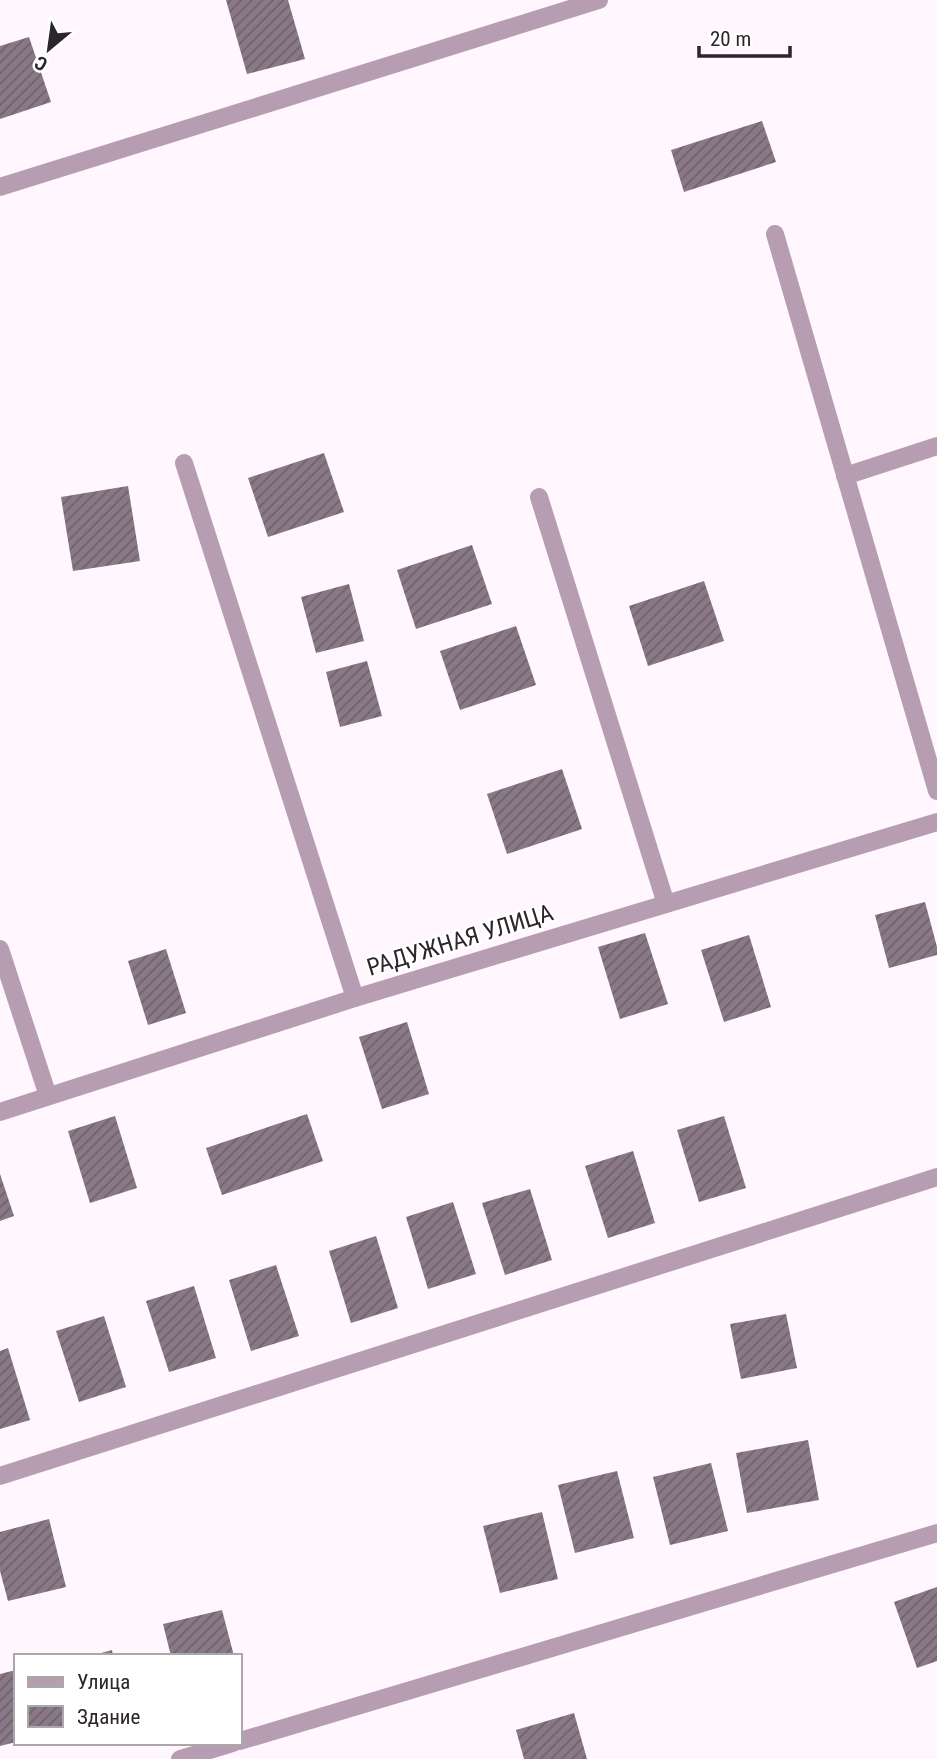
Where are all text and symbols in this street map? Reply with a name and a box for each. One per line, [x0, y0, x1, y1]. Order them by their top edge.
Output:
north arrow [14, 14, 84, 84]
scale bar [699, 14, 790, 58]
text: 20 m [710, 27, 751, 51]
text: С [31, 51, 51, 76]
street label: РАДУЖНАЯ УЛИЦА [364, 898, 557, 982]
legend [14, 1654, 242, 1745]
text: Улица [77, 1670, 130, 1694]
text: Здание [77, 1705, 141, 1729]

